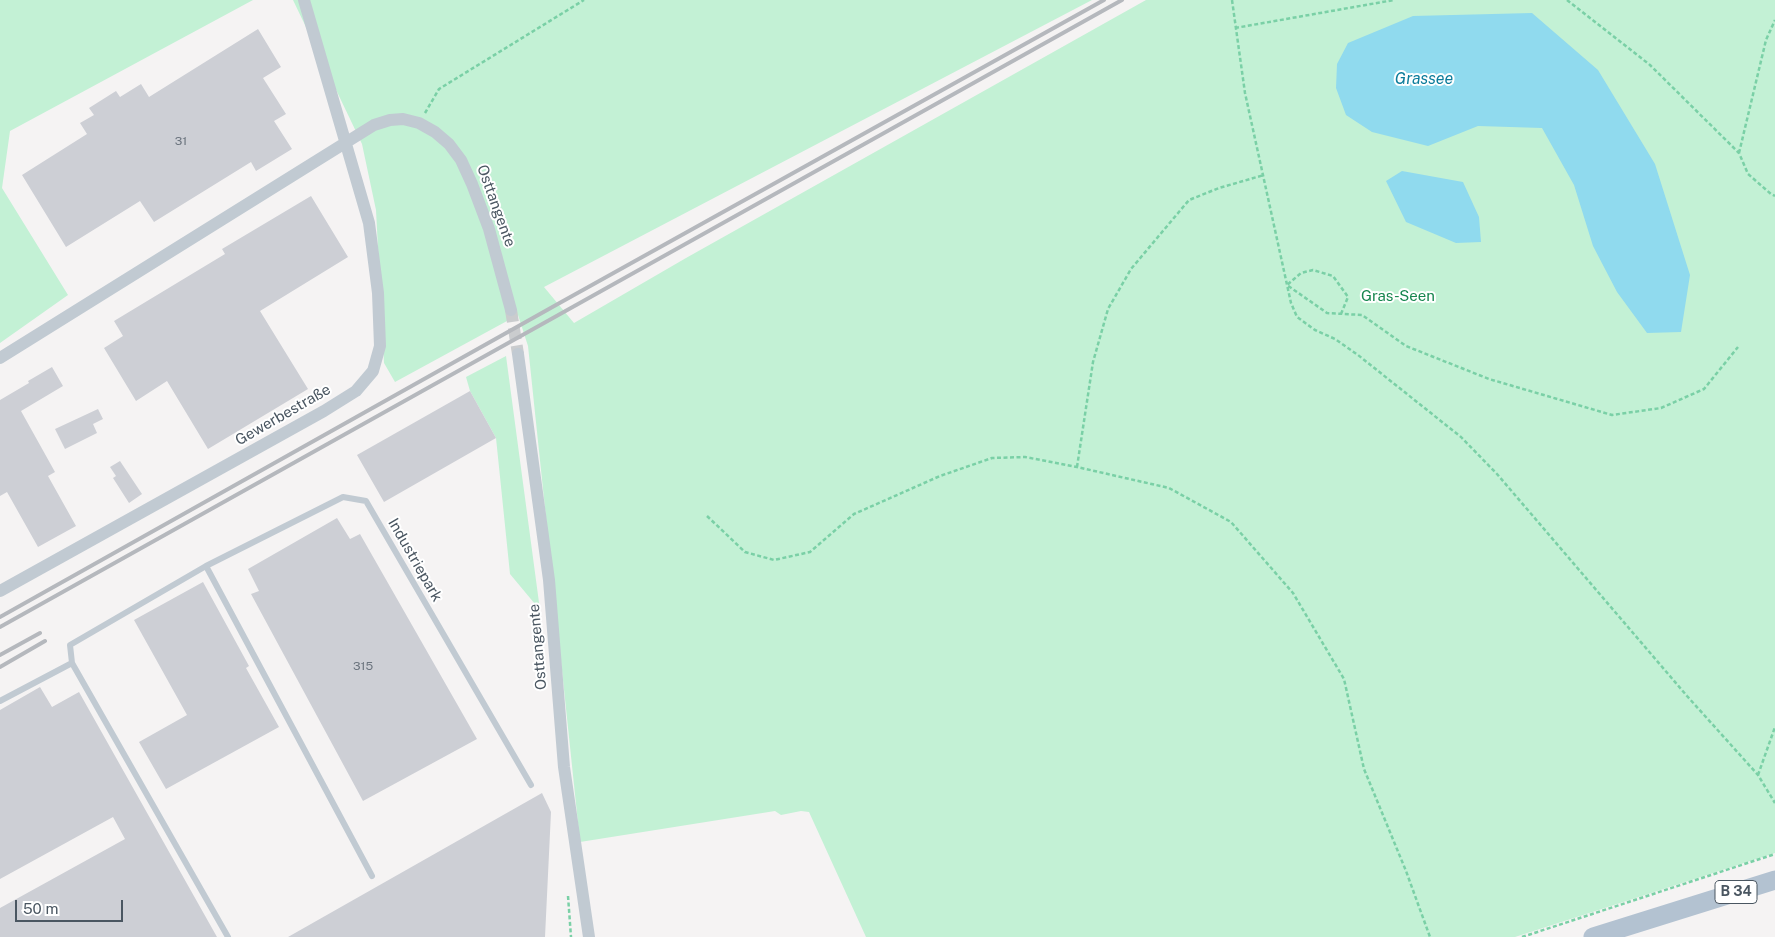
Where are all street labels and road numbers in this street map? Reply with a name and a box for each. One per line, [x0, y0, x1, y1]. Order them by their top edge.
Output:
street label: Osttangente [473, 162, 519, 250]
street label: Gewerbestraße [232, 380, 334, 450]
street label: Industriepark [384, 515, 446, 605]
street label: Osttangente [525, 603, 551, 691]
road number: B 34 [1715, 880, 1757, 904]

